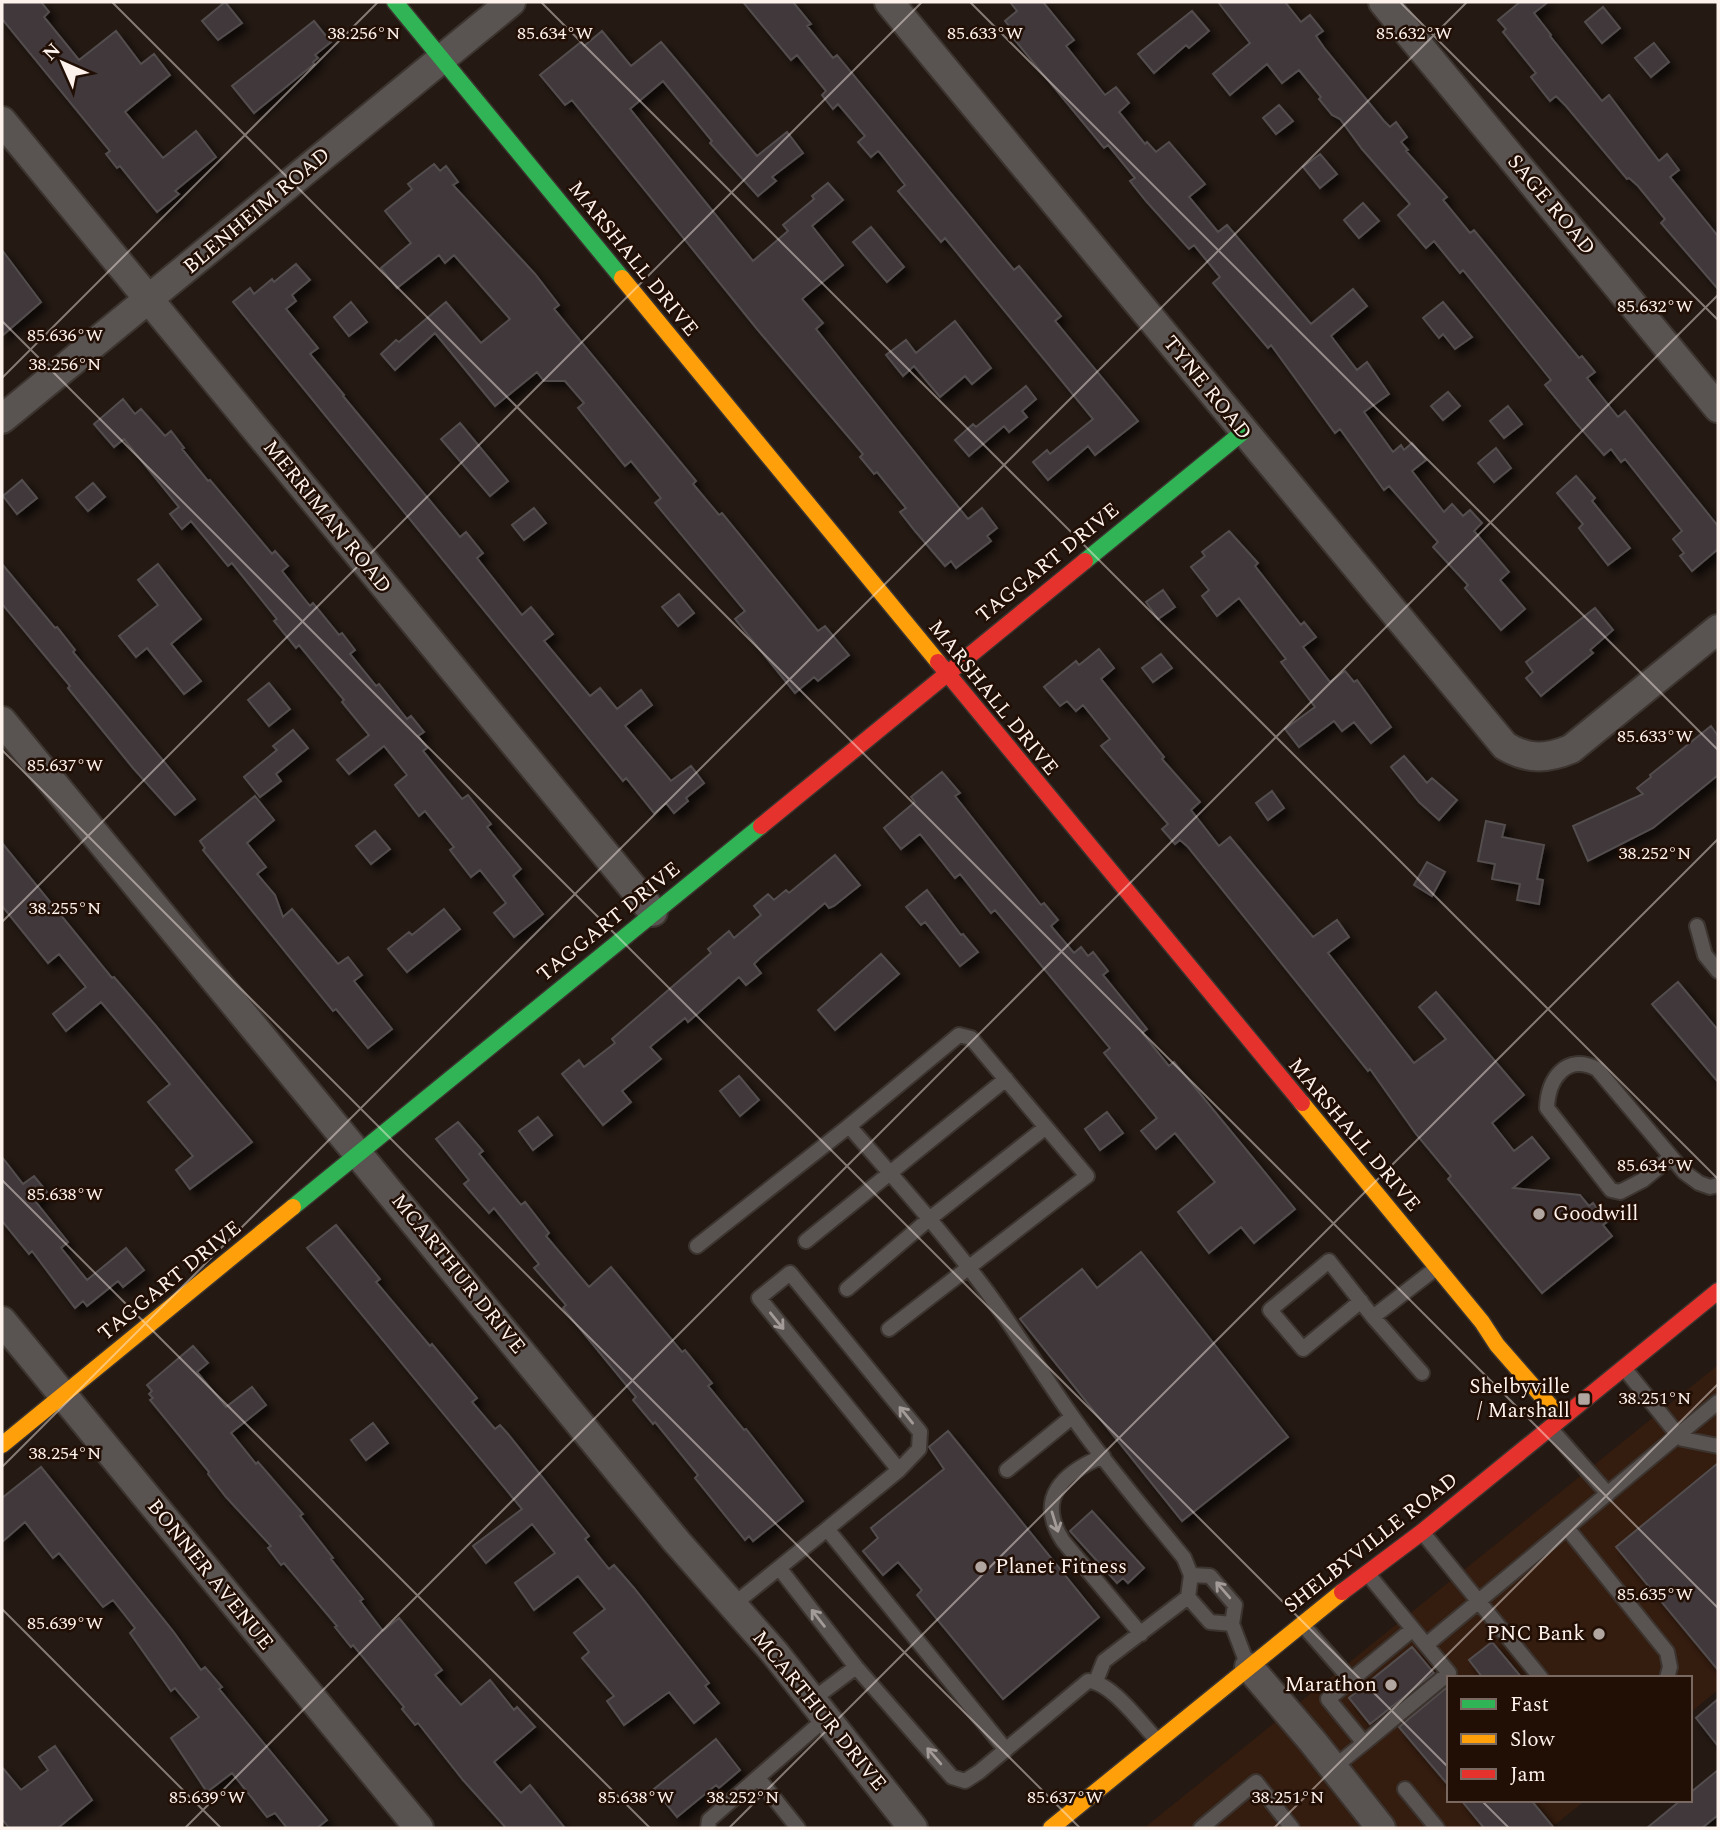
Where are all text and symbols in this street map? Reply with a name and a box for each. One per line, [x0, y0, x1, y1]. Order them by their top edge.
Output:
text: 38.256°N [328, 20, 400, 47]
text: 85.634°W [517, 20, 593, 47]
text: 85.633°W [947, 20, 1023, 47]
text: 85.632°W [1376, 20, 1452, 47]
north arrow [28, 28, 98, 98]
text: N [36, 36, 68, 68]
street label: BLENHEIM ROAD [176, 140, 338, 282]
street label: SAGE ROAD [1499, 147, 1603, 263]
street label: MARSHALL DRIVE [560, 174, 706, 344]
text: 85.632°W [1617, 293, 1693, 320]
text: 85.636°W [27, 322, 103, 349]
street label: TYNE ROAD [1155, 329, 1259, 447]
text: 38.256°N [29, 351, 101, 378]
street label: MERRIMAN ROAD [255, 433, 399, 601]
street label: TAGGART DRIVE [969, 495, 1127, 631]
street label: MARSHALL DRIVE [920, 613, 1066, 783]
text: 85.633°W [1617, 723, 1693, 750]
text: 85.637°W [27, 752, 103, 779]
text: 38.252°N [1619, 840, 1691, 867]
street label: TAGGART DRIVE [530, 854, 688, 990]
text: 38.255°N [29, 895, 101, 922]
street label: MARSHALL DRIVE [1280, 1051, 1428, 1219]
text: 85.634°W [1617, 1152, 1693, 1179]
text: 85.638°W [27, 1181, 103, 1208]
street label: MCARTHUR DRIVE [383, 1187, 533, 1361]
place label: Goodwill [1553, 1198, 1639, 1230]
marker: Goodwill [1531, 1206, 1547, 1222]
street label: TAGGART DRIVE [91, 1213, 249, 1349]
one-way arrow [770, 1311, 785, 1329]
place label: Shelbyville / Marshall [1469, 1371, 1570, 1427]
text: 38.251°N [1619, 1385, 1691, 1412]
marker: Shelbyville / Marshall [1576, 1391, 1592, 1407]
one-way arrow [898, 1406, 913, 1424]
text: 38.254°N [29, 1440, 101, 1467]
street label: SHELBYVILLE ROAD [1277, 1465, 1465, 1621]
street label: BONNER AVENUE [139, 1492, 281, 1658]
one-way arrow [1049, 1511, 1062, 1533]
place label: Planet Fitness [995, 1551, 1127, 1583]
marker: Planet Fitness [973, 1559, 989, 1575]
text: 85.635°W [1617, 1581, 1693, 1608]
one-way arrow [1215, 1582, 1231, 1600]
one-way arrow [810, 1609, 825, 1627]
text: 85.639°W [27, 1610, 103, 1637]
place label: PNC Bank [1486, 1618, 1585, 1650]
street label: MCARTHUR DRIVE [744, 1624, 894, 1798]
marker: PNC Bank [1591, 1626, 1607, 1642]
place label: Marathon [1285, 1669, 1377, 1701]
legend [1447, 1676, 1692, 1802]
marker: Marathon [1383, 1677, 1399, 1693]
text: Fast [1510, 1689, 1549, 1721]
text: Slow [1510, 1724, 1556, 1756]
one-way arrow [926, 1747, 942, 1765]
text: Jam [1510, 1759, 1546, 1791]
text: 85.639°W [169, 1784, 245, 1811]
text: 85.638°W [598, 1784, 674, 1811]
text: 38.252°N [707, 1784, 779, 1811]
text: 85.637°W [1027, 1784, 1103, 1811]
text: 38.251°N [1252, 1784, 1324, 1811]

